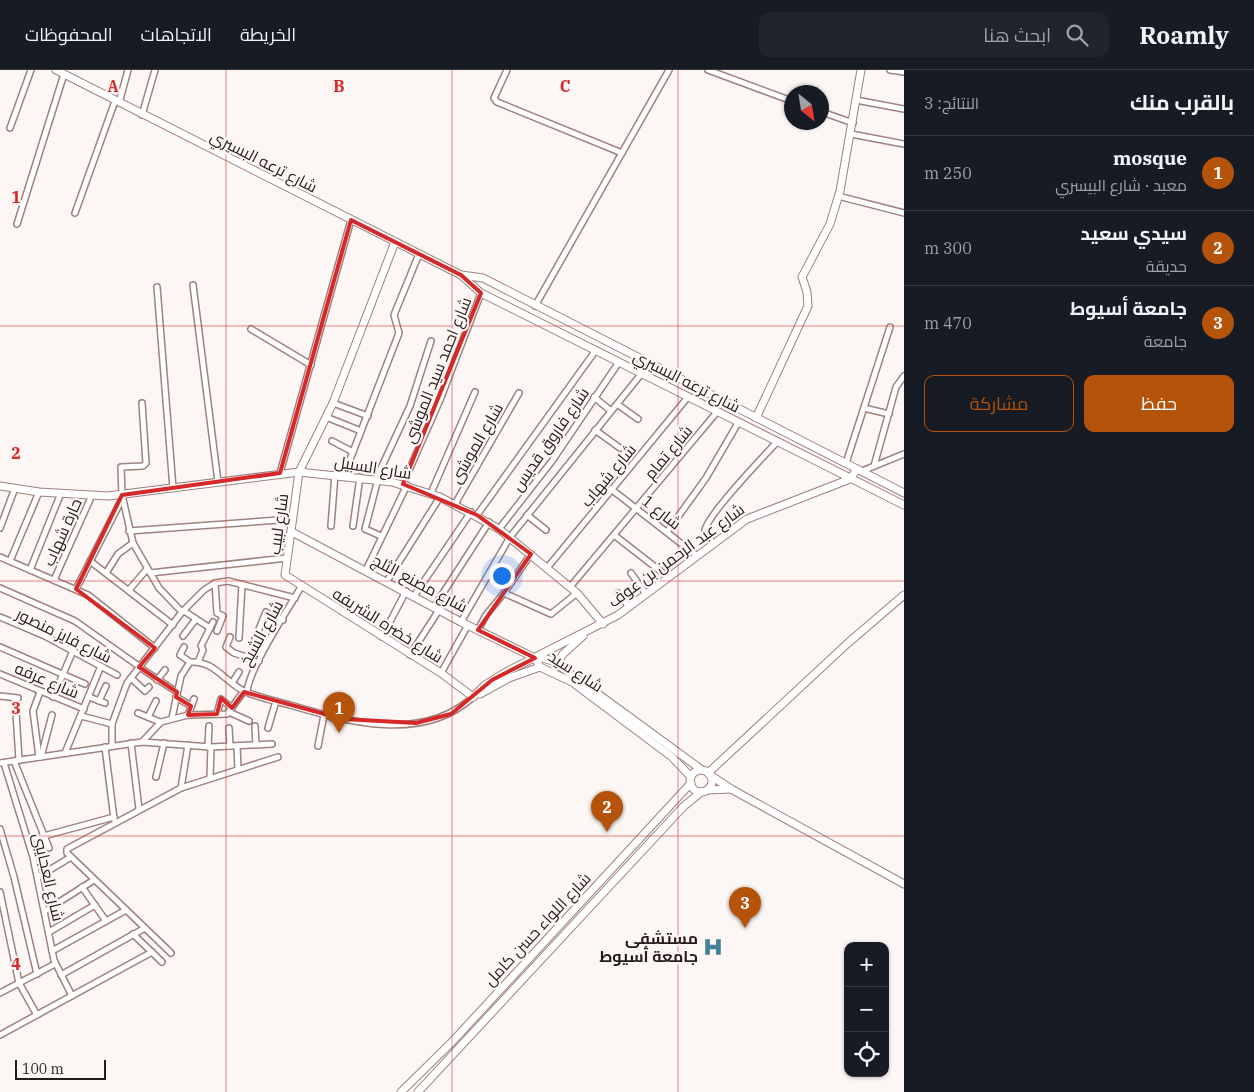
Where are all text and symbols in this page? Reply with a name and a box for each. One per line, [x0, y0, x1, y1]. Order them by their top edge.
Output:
search box [759, 12, 1109, 57]
text: Roamly [1139, 19, 1229, 51]
icon: search [1063, 21, 1091, 49]
text: المحفوظات [25, 23, 113, 46]
text: الاتجاهات [141, 23, 212, 46]
text: الخريطة [240, 23, 296, 46]
text: ابحث هنا [983, 23, 1051, 47]
text: A [107, 76, 119, 96]
text: B [333, 76, 345, 96]
text: C [560, 76, 570, 96]
north arrow [784, 85, 829, 130]
text: بالقرب منك [1130, 88, 1234, 116]
text: النتائج: 3 [924, 93, 979, 113]
street label: شارع ترعه البسيري [205, 125, 321, 200]
text: mosque [1113, 146, 1187, 170]
text: 250 m [924, 163, 972, 183]
text: 1 [1213, 163, 1223, 183]
text: معبد · شارع البيسري [1055, 175, 1187, 195]
text: 1 [11, 187, 21, 207]
text: سيدي سعيد [1081, 221, 1187, 245]
text: 300 m [924, 238, 972, 258]
text: 2 [1213, 238, 1223, 258]
text: حديقة [1146, 256, 1187, 276]
street label: شارع احمد سيد الموشى [399, 294, 477, 447]
text: جامعة أسيوط [1070, 296, 1187, 320]
text: 470 m [924, 313, 972, 333]
text: 3 [1213, 313, 1223, 333]
text: جامعة [1144, 331, 1187, 351]
street label: شارع ترعه البسيري [628, 345, 744, 420]
button: مشاركة [924, 375, 1074, 432]
button: حفظ [1084, 375, 1234, 432]
street label: شارع فاروق قديس [507, 383, 595, 496]
street label: شارع الموشى [445, 399, 509, 488]
street label: شارع تمام [640, 421, 698, 484]
street label: شارع شهاب [576, 440, 642, 512]
text: 2 [11, 443, 21, 463]
street label: شارع السبيل [333, 451, 413, 485]
street label: شارع 1 [637, 490, 686, 535]
street label: شارع لبيب [264, 492, 294, 556]
street label: حارة شهاب [38, 495, 87, 569]
street label: شارع عبد الرحمن بن عوف [604, 499, 749, 613]
street label: شارع مصنع الثلج [368, 549, 471, 618]
your location [489, 563, 515, 589]
street label: شارع خضره الشريفه [328, 583, 447, 669]
street label: شارع الشيخ [235, 597, 289, 670]
street label: شارع فايز منصور [11, 603, 115, 669]
street label: شارع سيد [544, 646, 607, 698]
street label: شارع عرفه [11, 658, 82, 704]
pin: 1 [323, 692, 355, 733]
text: 3 [11, 698, 21, 718]
pin: 2 [591, 791, 623, 832]
street label: شارع العجايبى [27, 831, 69, 924]
street label: شارع اللواء حسن كامل [479, 868, 596, 991]
pin: 3 [729, 887, 761, 928]
place label: مستشفی جامعة أسيوط [599, 928, 698, 966]
hospital icon: مستشفی جامعة أسيوط [702, 936, 724, 958]
map controls [844, 942, 889, 1077]
button: + [844, 942, 889, 987]
text: 4 [11, 954, 21, 974]
button: − [844, 987, 889, 1032]
button: locate [844, 1032, 889, 1077]
scale bar [15, 1057, 106, 1080]
text: 100 m [22, 1060, 64, 1078]

